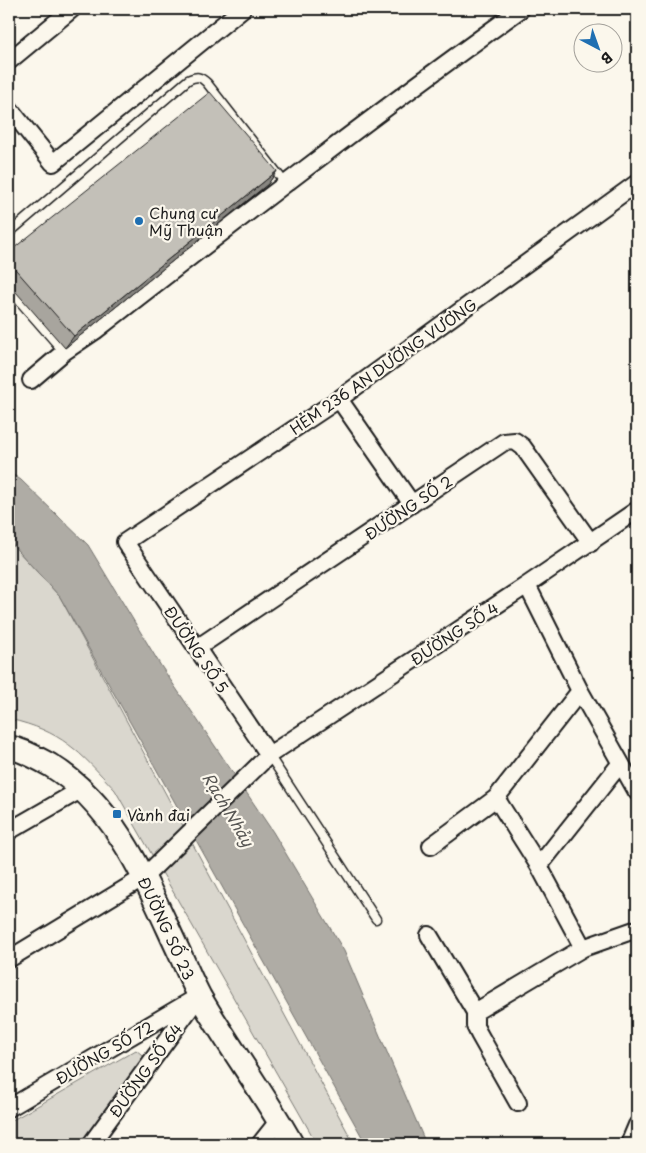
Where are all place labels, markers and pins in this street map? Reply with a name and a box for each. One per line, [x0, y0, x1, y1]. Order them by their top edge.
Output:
place label: Chung cư Mỹ Thuận [149, 201, 223, 241]
marker: Chung cư Mỹ Thuận [133, 215, 145, 227]
place label: Vành đai [127, 803, 190, 826]
marker: Vành đai [111, 808, 123, 820]

